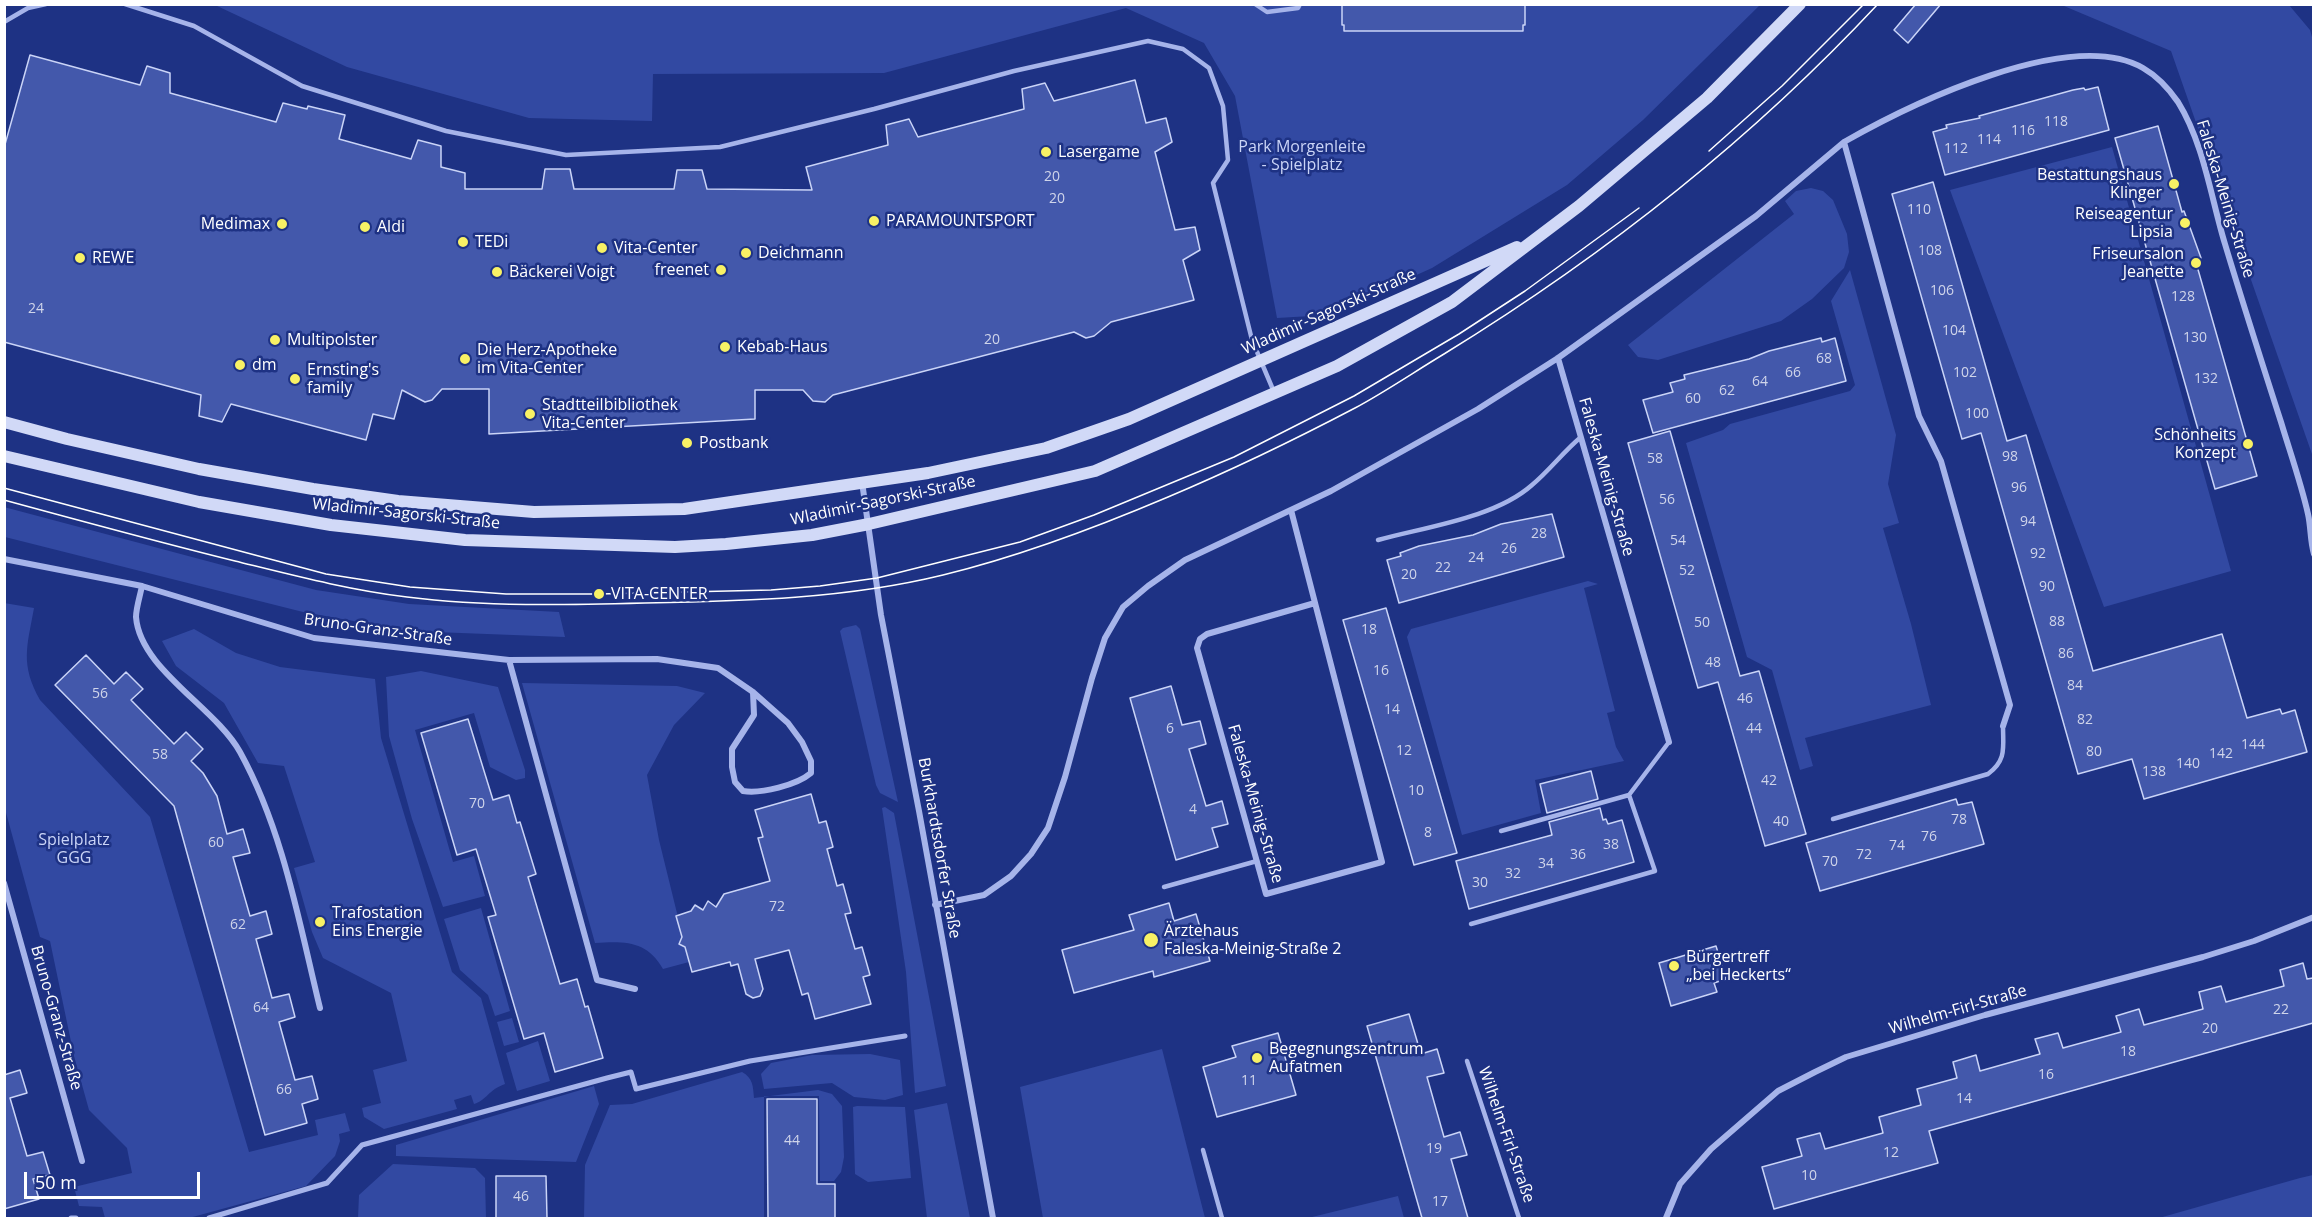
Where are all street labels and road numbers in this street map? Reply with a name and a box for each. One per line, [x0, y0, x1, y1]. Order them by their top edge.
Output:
street label: Faleska-Meinig-Straße [2192, 118, 2258, 280]
street label: Wladimir-Sagorski-Straße [1239, 265, 1419, 359]
street label: Faleska-Meinig-Straße [1574, 395, 1638, 559]
street label: Wladimir-Sagorski-Straße [789, 472, 977, 530]
street label: Wladimir-Sagorski-Straße [311, 495, 501, 533]
street label: Bruno-Granz-Straße [303, 610, 453, 650]
street label: Faleska-Meinig-Straße [1223, 722, 1287, 886]
street label: Burkhardtsdorfer Straße [914, 756, 964, 940]
street label: Bruno-Granz-Straße [26, 943, 86, 1093]
street label: Wilhelm-Firl-Straße [1887, 981, 2029, 1039]
street label: Wilhelm-Firl-Straße [1474, 1064, 1538, 1206]

